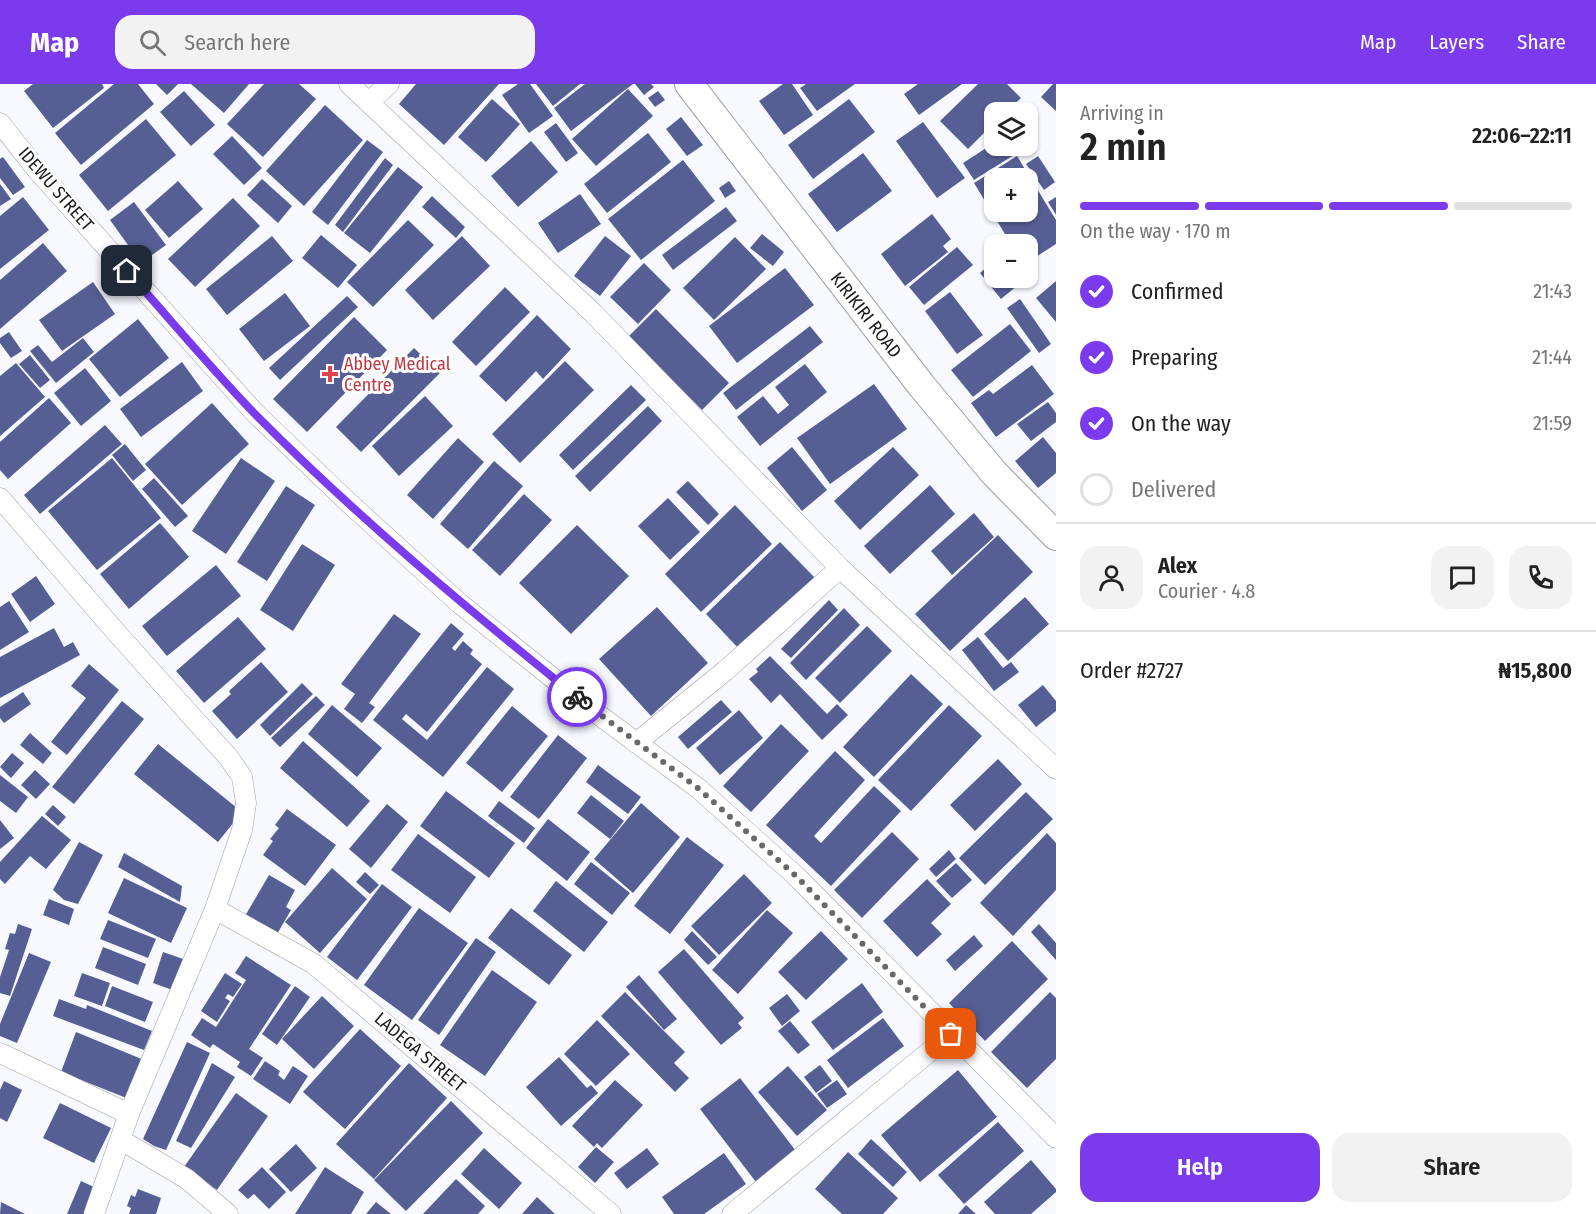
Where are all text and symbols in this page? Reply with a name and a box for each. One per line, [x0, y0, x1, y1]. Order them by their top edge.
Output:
search box [115, 15, 535, 69]
text: Map [30, 26, 79, 59]
icon: search [136, 26, 169, 59]
text: Search here [184, 29, 290, 56]
text: Map [1360, 29, 1396, 55]
text: Layers [1429, 29, 1484, 55]
text: Share [1517, 29, 1566, 55]
text: Arriving in [1080, 101, 1164, 125]
map controls [984, 102, 1038, 288]
button: layers [984, 102, 1038, 156]
text: 22:06–22:11 [1472, 122, 1572, 149]
text: 2 min [1080, 124, 1167, 170]
street label: IDEWU STREET [14, 143, 99, 236]
button: + [984, 168, 1038, 222]
text: On the way · 170 m [1080, 219, 1231, 243]
button: − [984, 234, 1038, 288]
pin [101, 245, 152, 296]
icon: home [110, 254, 143, 287]
street label: KIRIKIRI ROAD [826, 268, 906, 362]
icon: check [1080, 275, 1113, 308]
text: Confirmed [1131, 278, 1224, 305]
text: 21:43 [1533, 279, 1572, 303]
icon: check [1080, 341, 1113, 374]
text: Preparing [1131, 344, 1217, 371]
text: 21:44 [1532, 345, 1572, 369]
place label: Abbey Medical Centre [344, 353, 451, 396]
marker: Abbey Medical Centre [321, 365, 339, 383]
icon: check [1080, 407, 1113, 440]
text: On the way [1131, 410, 1231, 437]
text: 21:59 [1533, 411, 1572, 435]
text: Delivered [1131, 476, 1216, 503]
button: person [1080, 546, 1143, 609]
button: chat [1431, 546, 1494, 609]
button: phone [1509, 546, 1572, 609]
text: Alex [1158, 552, 1197, 579]
text: Courier · 4.8 [1158, 579, 1255, 603]
text: Order #2727 [1080, 657, 1183, 684]
text: ₦15,800 [1498, 657, 1572, 684]
courier [547, 667, 607, 727]
icon: bike [561, 681, 594, 714]
street label: LADEGA STREET [370, 1008, 470, 1097]
pin [925, 1008, 976, 1059]
icon: bag [934, 1017, 967, 1050]
button: Help [1080, 1133, 1320, 1202]
button: Share [1332, 1133, 1572, 1202]

